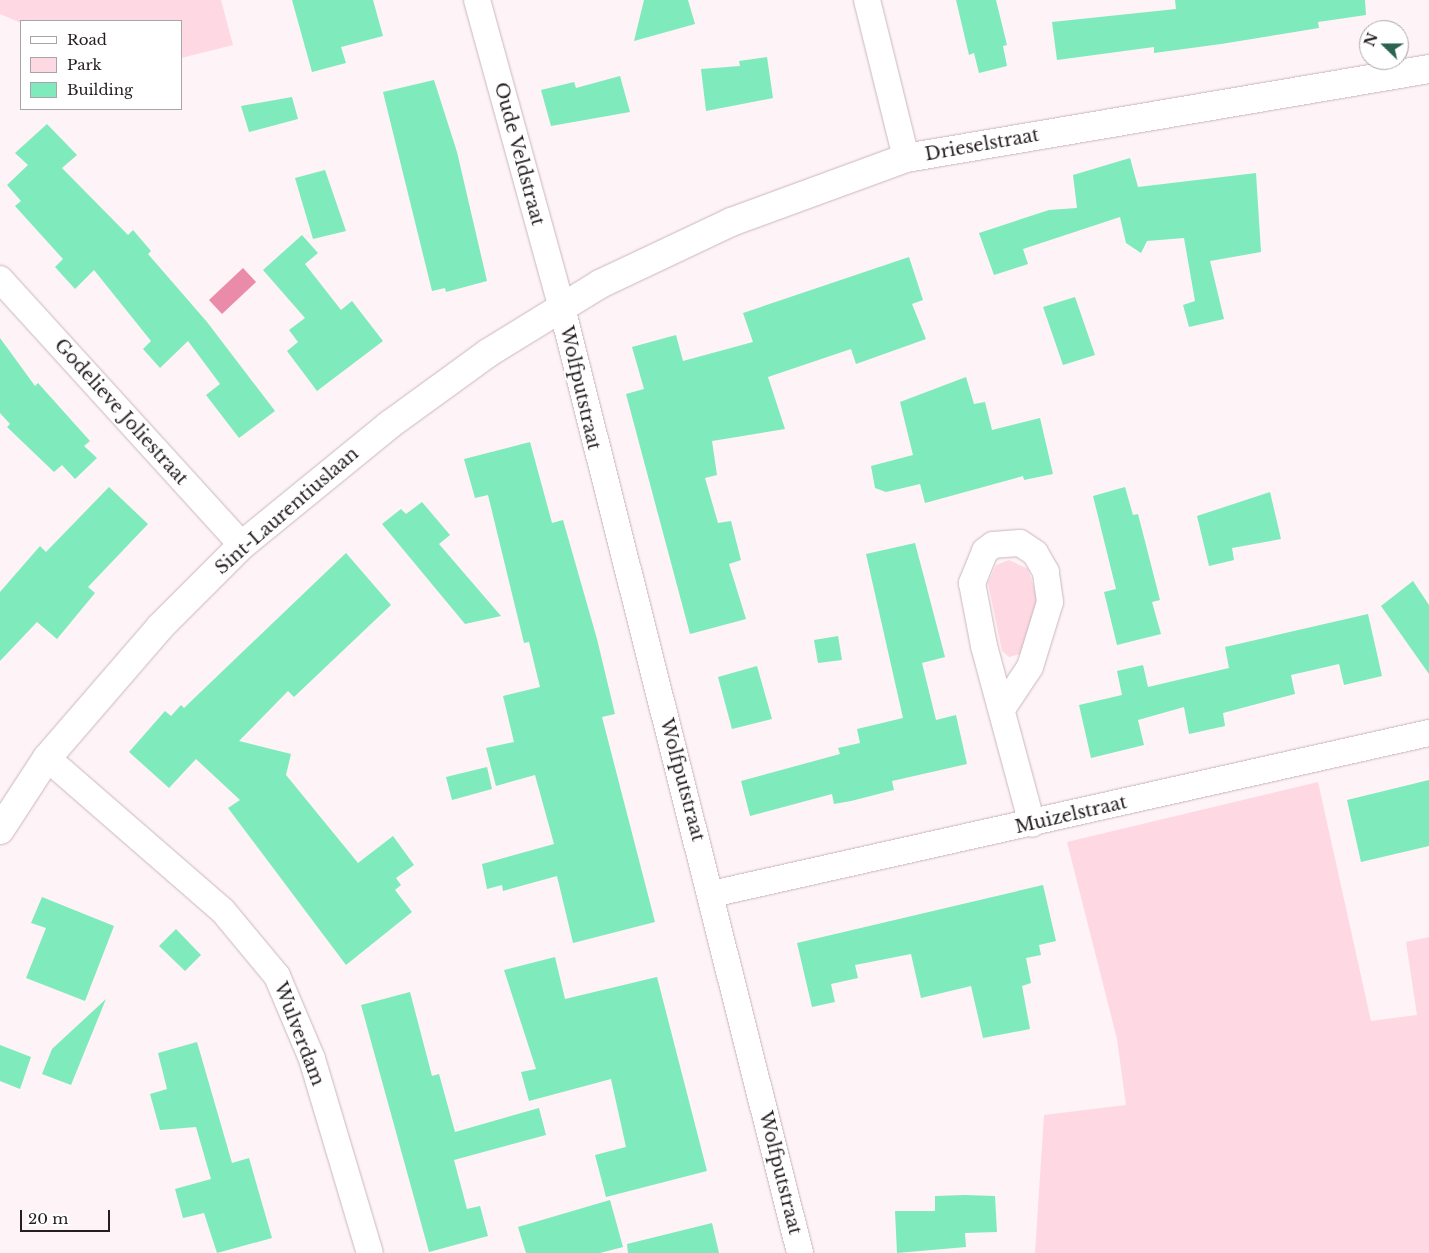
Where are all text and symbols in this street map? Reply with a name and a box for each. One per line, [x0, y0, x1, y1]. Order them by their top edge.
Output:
legend [20, 20, 182, 110]
north arrow [1359, 20, 1409, 70]
text: Road [67, 30, 107, 49]
text: N [1360, 30, 1382, 49]
text: Park [67, 55, 102, 74]
text: Building [67, 80, 133, 99]
street label: Oude Veldstraat [489, 80, 549, 228]
street label: Drieselstraat [923, 124, 1041, 166]
street label: Wolfputstraat [555, 324, 605, 452]
street label: Godelieve Joliestraat [50, 335, 192, 489]
street label: Sint-Laurentiuslaan [211, 443, 363, 579]
street label: Wolfputstraat [655, 716, 709, 844]
street label: Muizelstraat [1013, 792, 1129, 838]
street label: Wulverdam [269, 979, 329, 1089]
street label: Wolfputstraat [754, 1109, 806, 1237]
scale bar [22, 1200, 112, 1232]
text: 20 m [28, 1209, 68, 1228]

